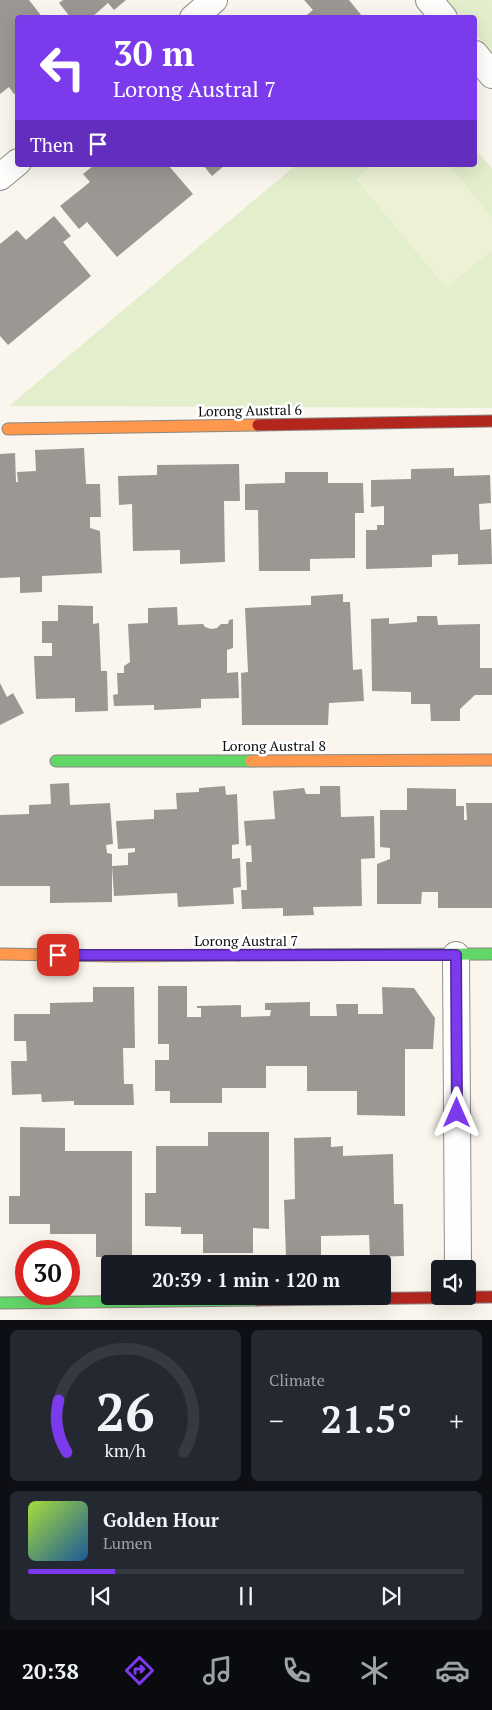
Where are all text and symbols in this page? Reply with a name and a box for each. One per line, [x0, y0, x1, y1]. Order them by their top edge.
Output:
text: 30 m [113, 30, 194, 76]
icon: left [30, 35, 95, 100]
text: Lorong Austral 7 [113, 74, 276, 103]
icon: arrive [84, 130, 112, 158]
text: Then [30, 132, 74, 157]
street label: Lorong Austral 6 [198, 400, 303, 420]
street label: Lorong Austral 8 [222, 736, 326, 755]
street label: Lorong Austral 7 [194, 931, 298, 950]
pin [37, 934, 79, 976]
icon: arrive [44, 941, 72, 969]
position arrow [430, 1086, 482, 1138]
speed limit sign: 30 [15, 1240, 80, 1305]
map controls [431, 1260, 476, 1305]
button: sound [431, 1260, 476, 1305]
text: 20:39 · 1 min · 120 m [152, 1267, 340, 1292]
text: Climate [269, 1369, 325, 1391]
text: 26 [96, 1377, 155, 1446]
text: 21.5° [321, 1394, 412, 1444]
text: − [269, 1402, 284, 1439]
text: + [449, 1402, 464, 1439]
text: km/h [105, 1438, 147, 1462]
text: Golden Hour [103, 1507, 219, 1532]
text: Lumen [103, 1532, 152, 1554]
icon: previous [87, 1582, 115, 1610]
icon: pause [232, 1582, 260, 1610]
icon: next [377, 1582, 405, 1610]
icon: directions [122, 1653, 157, 1688]
icon: music [200, 1653, 235, 1688]
icon: phone [279, 1653, 314, 1688]
icon: climate [357, 1653, 392, 1688]
icon: car [435, 1653, 470, 1688]
text: 20:38 [22, 1656, 79, 1685]

